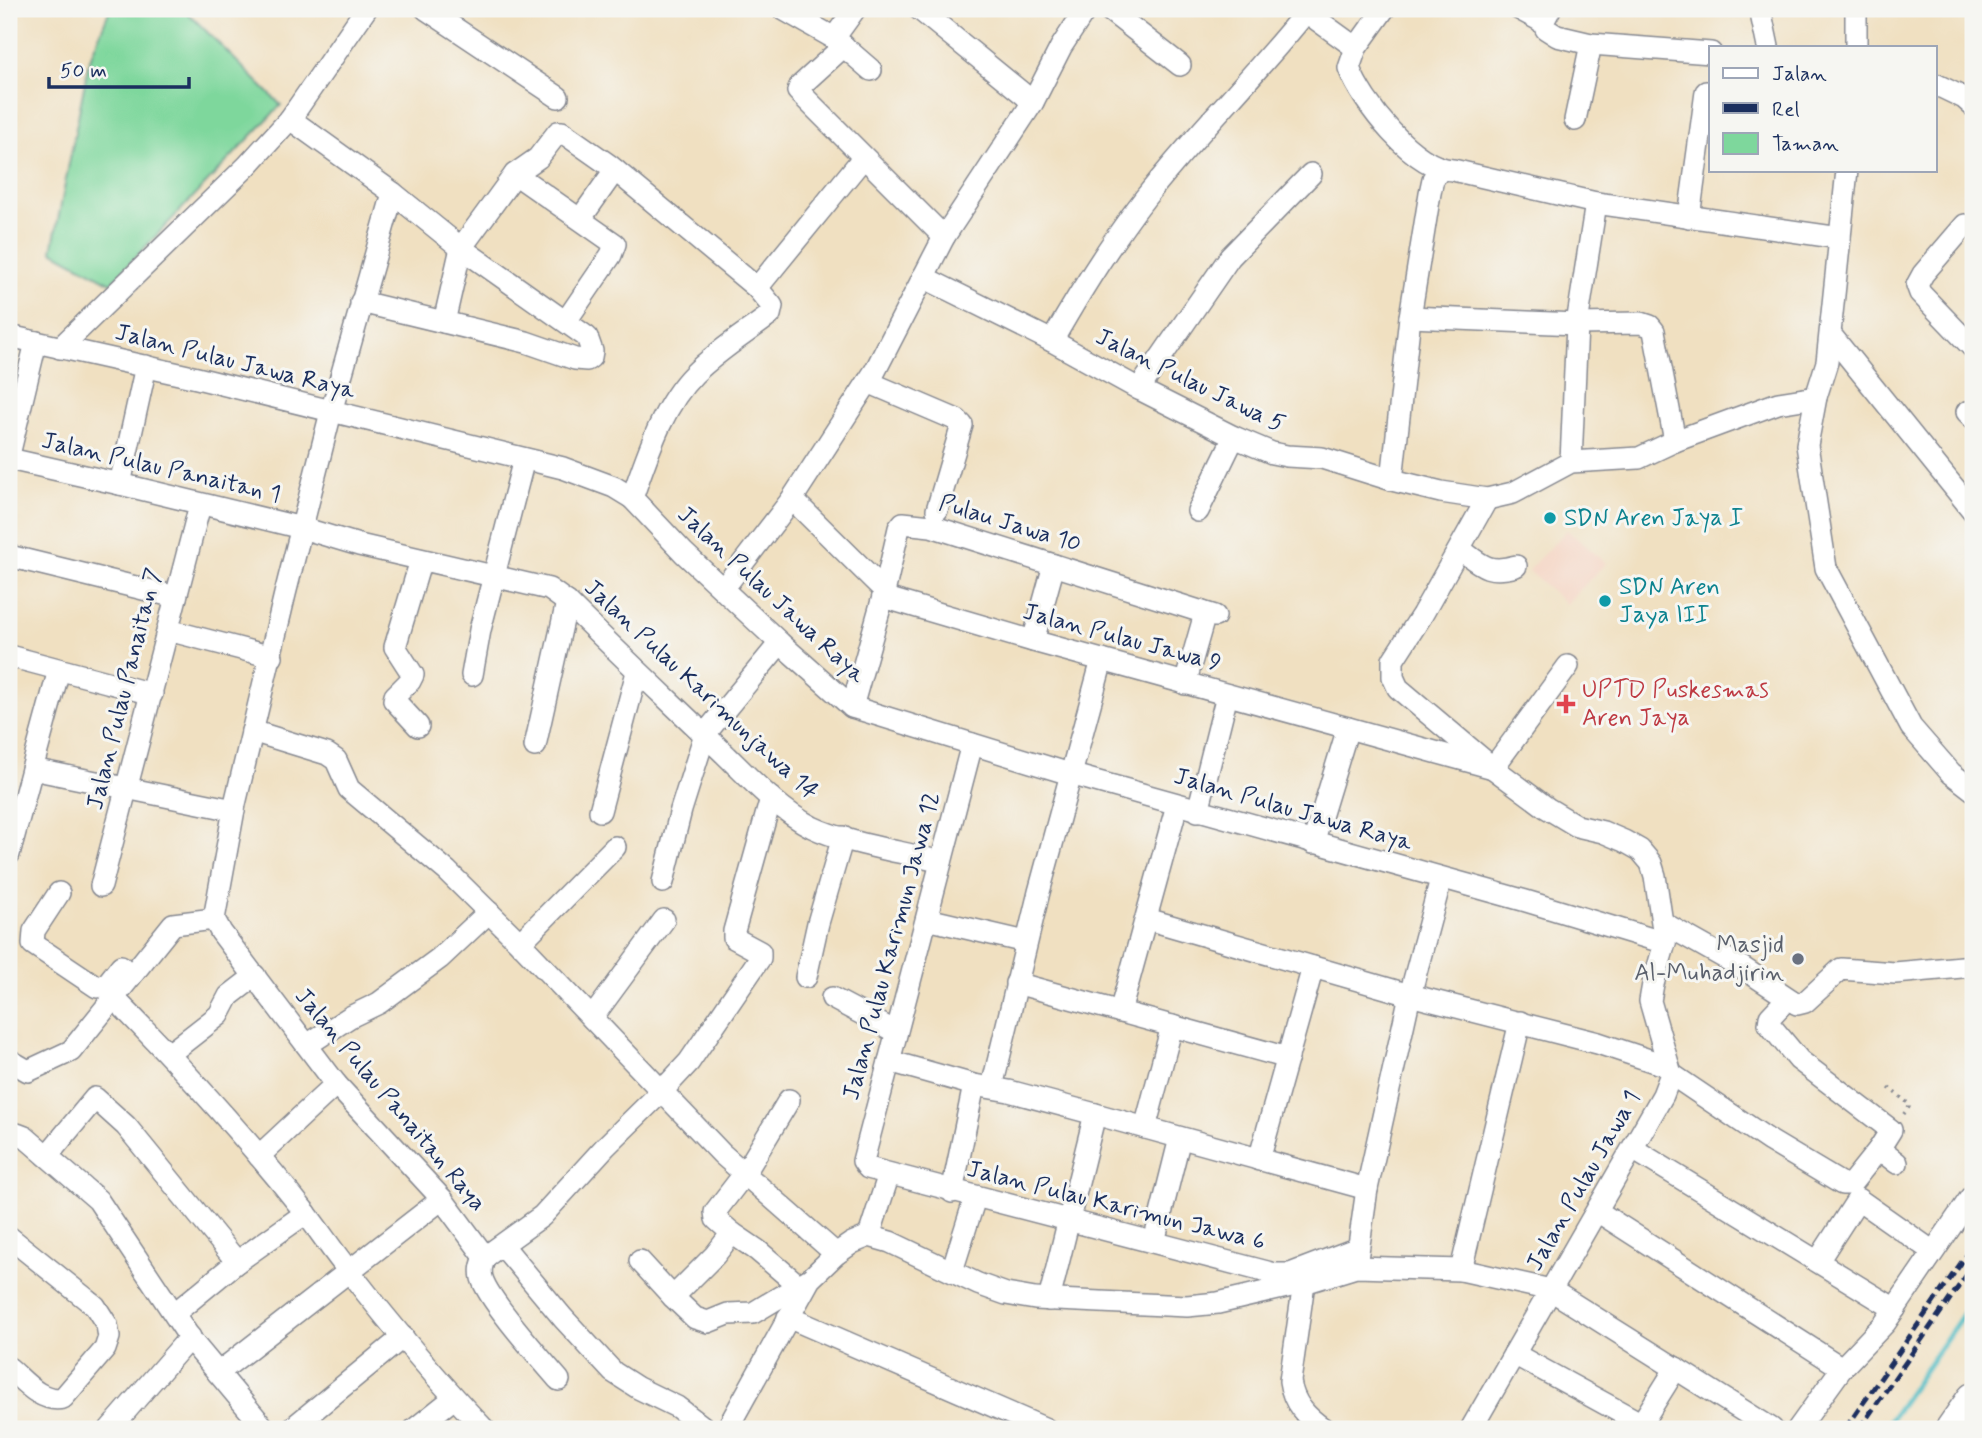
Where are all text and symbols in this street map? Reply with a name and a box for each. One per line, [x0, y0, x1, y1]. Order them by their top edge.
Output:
scale bar [49, 46, 189, 90]
legend [1709, 46, 1937, 172]
text: 50 m [60, 57, 107, 85]
text: Jalan [1772, 60, 1827, 88]
text: Rel [1772, 96, 1800, 124]
text: Taman [1772, 130, 1839, 158]
street label: Jalan Pulau Jawa Raya [112, 317, 359, 407]
street label: Jalan Pulau Jawa 5 [1090, 322, 1290, 440]
street label: Jalan Pulau Panaitan 1 [38, 425, 284, 511]
street label: Pulau Jawa 10 [935, 488, 1085, 560]
street label: Jalan Pulau Jawa Raya [670, 500, 872, 691]
place label: SDN Aren Jaya I [1564, 503, 1743, 534]
marker: SDN Aren Jaya I [1542, 510, 1558, 526]
street label: Jalan Pulau Panaitan 7 [80, 565, 170, 813]
place label: SDN Aren Jaya III [1619, 572, 1720, 631]
street label: Jalan Pulau Karimunjawa 14 [577, 573, 825, 807]
marker: SDN Aren Jaya III [1597, 593, 1613, 609]
street label: Jalan Pulau Jawa 9 [1019, 597, 1225, 679]
place label: UPTD Puskesmas Aren Jaya [1582, 675, 1769, 734]
marker: UPTD Puskesmas Aren Jaya [1556, 694, 1576, 714]
street label: Jalan Pulau Jawa Raya [1170, 761, 1416, 859]
street label: Jalan Pulau Karimun Jawa 12 [836, 789, 948, 1103]
place label: Masjid Al-Muhadjirin [1634, 930, 1784, 989]
marker: Masjid Al-Muhadjirin [1790, 951, 1806, 967]
street label: Jalan Pulau Panaitan Raya [287, 982, 493, 1218]
street label: Jalan Pulau Jawa 1 [1520, 1085, 1648, 1277]
street label: Jalan Pulau Karimun Jawa 6 [963, 1154, 1269, 1258]

